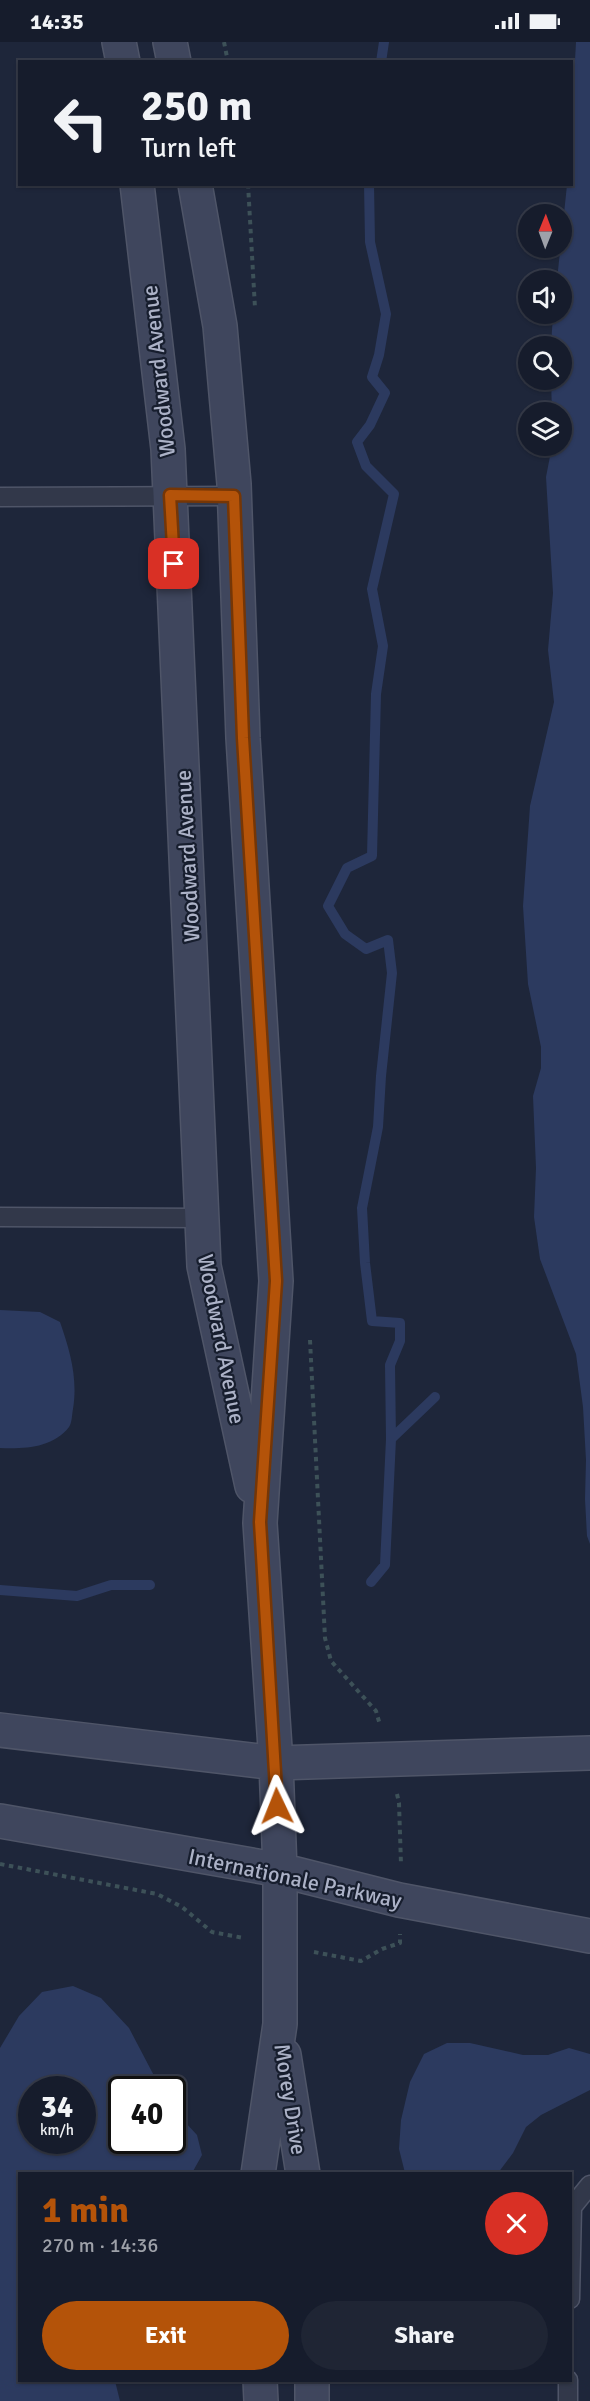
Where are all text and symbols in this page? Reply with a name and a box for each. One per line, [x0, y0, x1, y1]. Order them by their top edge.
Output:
text: 14:35 [30, 8, 84, 35]
text: 250 m [141, 81, 252, 132]
icon: left [42, 84, 120, 162]
text: Turn left [141, 132, 236, 165]
north arrow [518, 204, 572, 258]
map controls [518, 204, 572, 456]
button: sound [518, 270, 572, 324]
street label: Woodward Avenue [136, 284, 181, 458]
button: search [518, 336, 572, 390]
button: layers [518, 402, 572, 456]
pin [148, 538, 199, 589]
icon: arrive [157, 547, 190, 580]
street label: Woodward Avenue [170, 769, 205, 943]
street label: Woodward Avenue [192, 1252, 251, 1426]
position arrow [245, 1774, 309, 1838]
street label: Internationale Parkway [186, 1843, 405, 1914]
street label: Morey Drive [268, 2042, 313, 2156]
speed limit sign: 40 [108, 2076, 186, 2154]
text: 34 [41, 2089, 73, 2126]
text: km/h [40, 2121, 74, 2139]
text: 1 min [42, 2188, 129, 2233]
button: close [485, 2192, 548, 2255]
text: 270 m · 14:36 [42, 2233, 158, 2258]
button: Exit [42, 2301, 289, 2370]
button: Share [301, 2301, 548, 2370]

